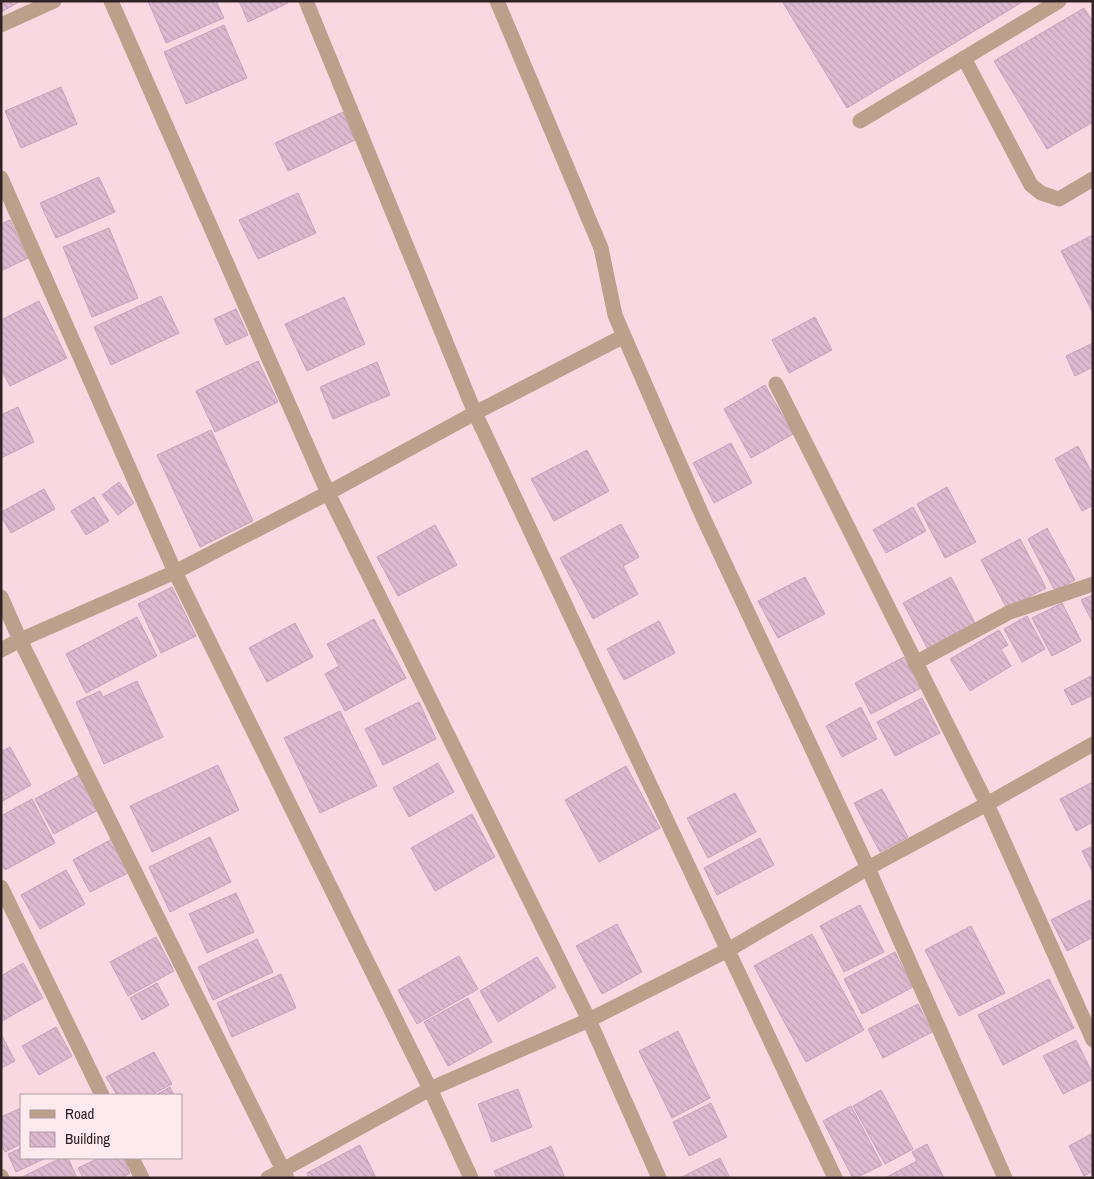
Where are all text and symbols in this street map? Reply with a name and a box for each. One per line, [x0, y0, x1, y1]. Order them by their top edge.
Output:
legend [20, 1094, 182, 1159]
text: Road [65, 1103, 94, 1124]
text: Building [65, 1128, 110, 1149]

